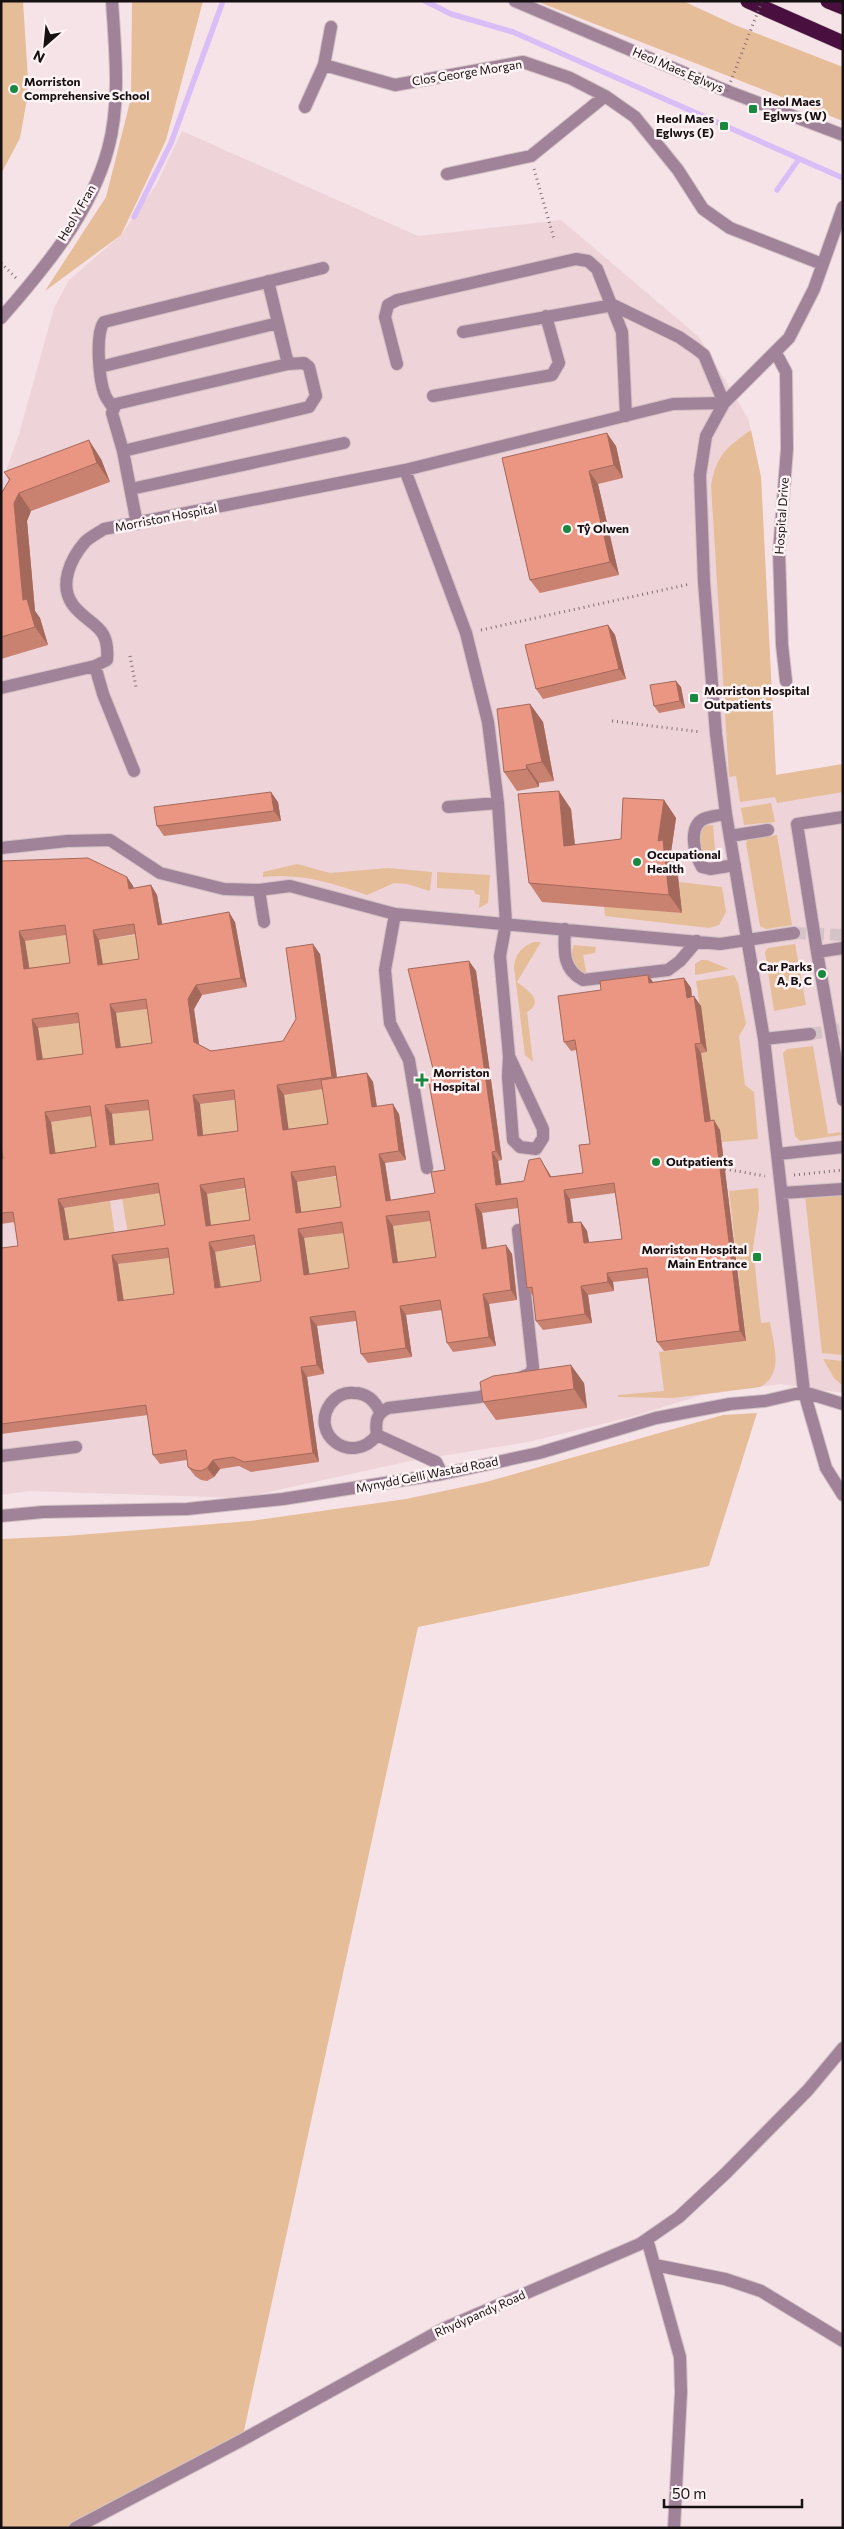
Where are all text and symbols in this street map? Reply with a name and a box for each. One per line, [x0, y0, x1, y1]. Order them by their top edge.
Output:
north arrow [20, 20, 70, 70]
street label: Heol Maes Eglwys [631, 44, 726, 95]
text: N [30, 47, 47, 67]
street label: Clos George Morgan [411, 56, 523, 88]
place label: Morriston Comprehensive School [24, 74, 150, 102]
marker: Morriston Comprehensive School [8, 83, 20, 95]
place label: Heol Maes Eglwys (W) [763, 94, 827, 122]
marker: Heol Maes Eglwys (W) [747, 103, 759, 115]
place label: Heol Maes Eglwys (E) [656, 111, 714, 139]
marker: Heol Maes Eglwys (E) [718, 120, 730, 132]
street label: Heol Y Fran [54, 182, 98, 243]
street label: Hospital Drive [771, 477, 791, 555]
street label: Morriston Hospital [114, 500, 218, 534]
place label: Tŷ Olwen [577, 521, 629, 535]
marker: Tŷ Olwen [561, 523, 573, 535]
place label: Morriston Hospital Outpatients [704, 683, 810, 711]
marker: Morriston Hospital Outpatients [688, 692, 700, 704]
place label: Occupational Health [647, 847, 721, 875]
marker: Occupational Health [631, 856, 643, 868]
place label: Car Parks A, B, C [759, 959, 812, 987]
marker: Car Parks A, B, C [816, 968, 828, 980]
place label: Morriston Hospital [433, 1065, 490, 1093]
marker: Morriston Hospital [415, 1073, 429, 1087]
place label: Outpatients [666, 1154, 734, 1168]
marker: Outpatients [650, 1156, 662, 1168]
place label: Morriston Hospital Main Entrance [641, 1242, 747, 1270]
marker: Morriston Hospital Main Entrance [751, 1251, 763, 1263]
street label: Mynydd Gelli Wastad Road [354, 1453, 499, 1495]
street label: Rhydypandy Road [432, 2287, 527, 2339]
scale bar [664, 2476, 802, 2508]
text: 50 m [672, 2484, 706, 2502]

